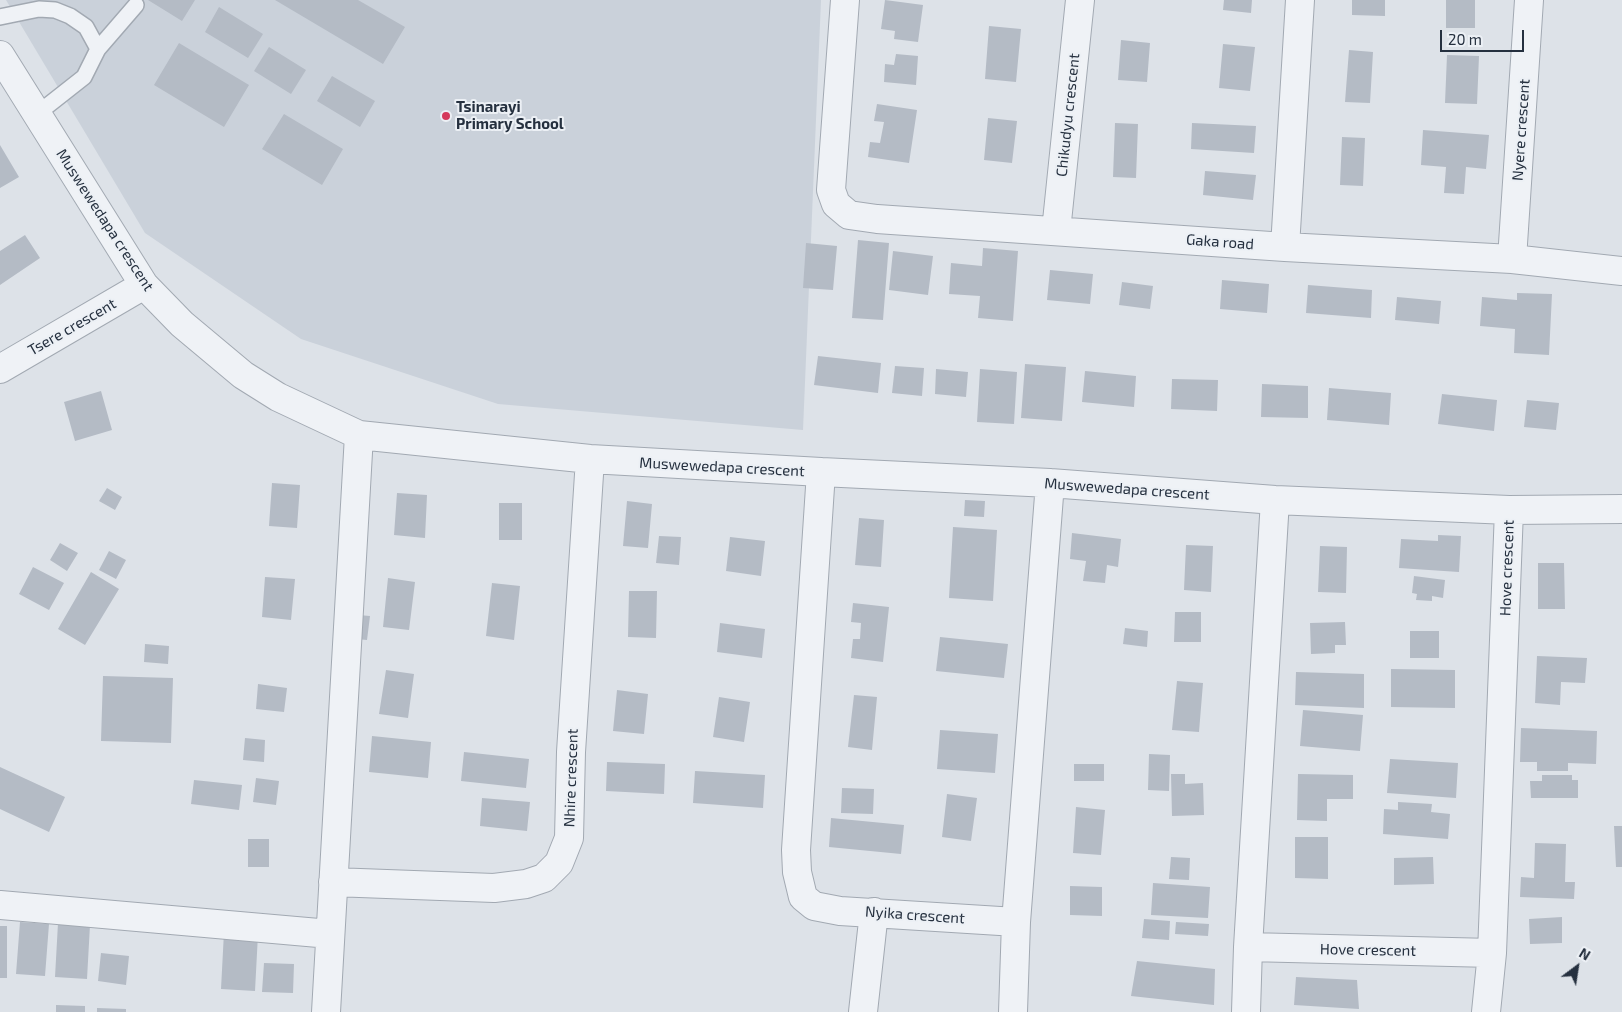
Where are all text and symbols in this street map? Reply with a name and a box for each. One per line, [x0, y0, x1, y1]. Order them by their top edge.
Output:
scale bar [1442, 20, 1526, 52]
text: 20 m [1448, 30, 1482, 48]
street label: Chikudyu crescent [1053, 52, 1083, 178]
street label: Nyere crescent [1508, 78, 1534, 182]
place label: Tsinarayi Primary School [456, 98, 564, 133]
marker: Tsinarayi Primary School [440, 110, 452, 122]
street label: Muswewedapa crescent [52, 146, 158, 294]
street label: Gaka road [1185, 231, 1255, 253]
street label: Tsere crescent [25, 295, 119, 359]
street label: Muswewedapa crescent [639, 454, 805, 480]
street label: Muswewedapa crescent [1044, 474, 1210, 504]
street label: Hove crescent [1496, 520, 1518, 616]
street label: Nhire crescent [560, 728, 582, 828]
street label: Nyika crescent [865, 903, 965, 927]
street label: Hove crescent [1320, 940, 1416, 960]
north arrow [1552, 942, 1602, 992]
text: N [1576, 944, 1594, 964]

